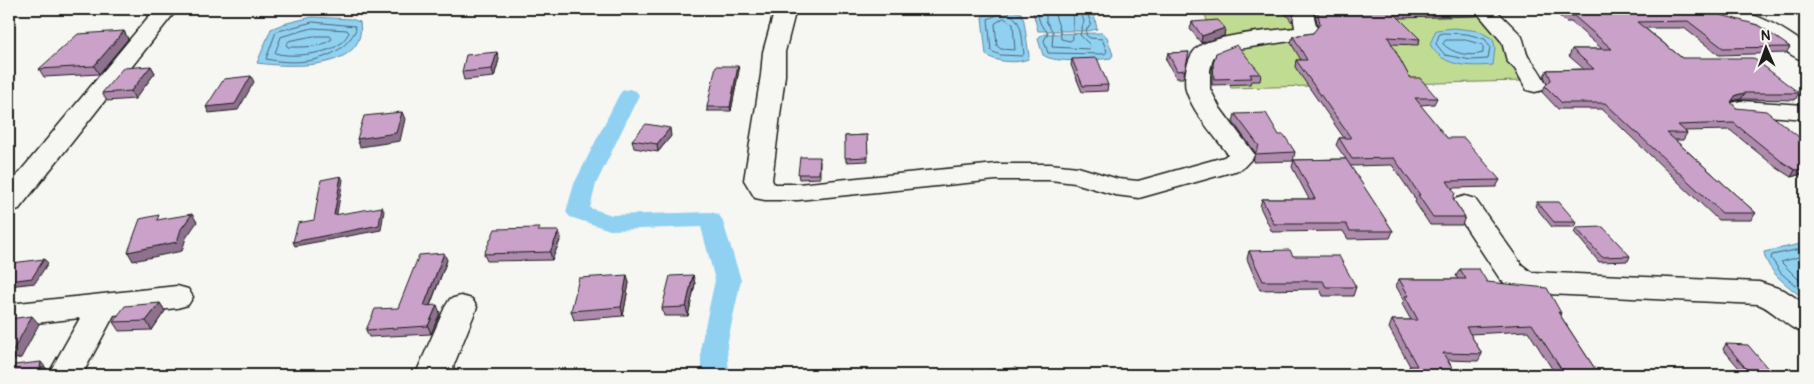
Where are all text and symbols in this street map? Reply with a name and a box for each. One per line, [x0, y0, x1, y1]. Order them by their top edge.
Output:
north arrow [1742, 22, 1792, 72]
text: N [1761, 27, 1771, 44]

